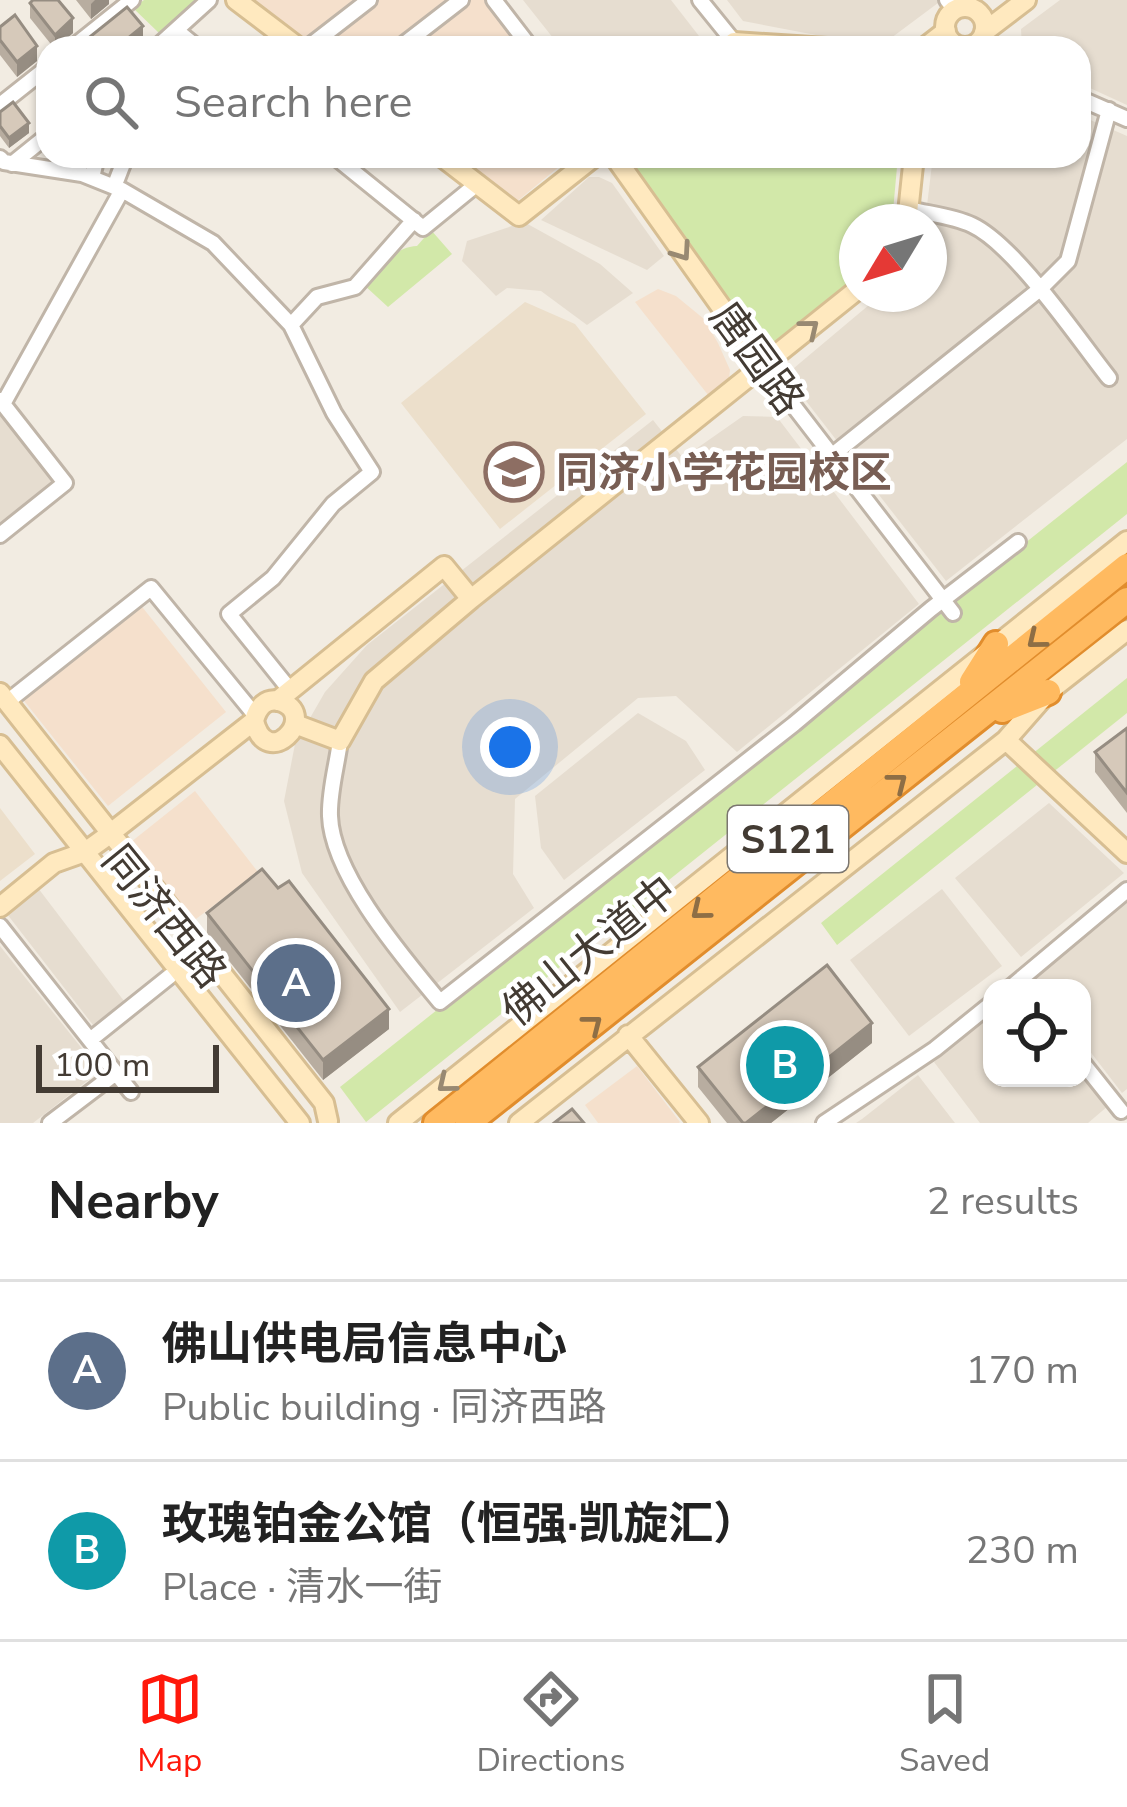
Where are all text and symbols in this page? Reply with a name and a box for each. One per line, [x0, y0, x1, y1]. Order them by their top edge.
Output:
search box [36, 36, 1091, 168]
icon: search [78, 69, 144, 135]
text: Search here [174, 72, 413, 133]
north arrow [839, 204, 947, 312]
one-way arrow [667, 238, 689, 260]
street label: 唐园路 [697, 291, 817, 427]
one-way arrow [796, 321, 818, 343]
school or university icon: 同济小学花园校区 [483, 441, 545, 503]
place label: 同济小学花园校区 [556, 445, 892, 502]
one-way arrow [1028, 625, 1050, 647]
your location [480, 717, 540, 777]
one-way arrow [885, 775, 907, 796]
road number: S121 [728, 806, 848, 872]
street label: 同济西路 [89, 834, 239, 1000]
street label: 佛山大道中 [490, 863, 689, 1039]
one-way arrow [691, 897, 713, 918]
pin: A [257, 938, 335, 1028]
map controls [983, 979, 1091, 1087]
button: locate [983, 979, 1091, 1087]
one-way arrow [579, 1017, 601, 1038]
pin: B [746, 1020, 824, 1110]
scale bar [36, 1039, 219, 1092]
text: 100 m [54, 1043, 150, 1088]
one-way arrow [437, 1070, 459, 1092]
text: Nearby [48, 1166, 219, 1236]
text: 2 results [927, 1175, 1079, 1228]
text: 佛山供电局信息中心 [162, 1314, 567, 1375]
text: A [72, 1344, 102, 1397]
text: 170 m [965, 1344, 1079, 1397]
text: Public building · 同济西路 [162, 1381, 606, 1434]
text: 玫瑰铂金公馆（恒强·凯旋汇） [162, 1494, 758, 1555]
text: B [74, 1524, 100, 1577]
text: 230 m [965, 1524, 1079, 1577]
text: Place · 清水一街 [162, 1561, 442, 1614]
tab: Map [137, 1666, 203, 1783]
tab: Directions [477, 1666, 625, 1783]
tab: Saved [899, 1666, 990, 1783]

